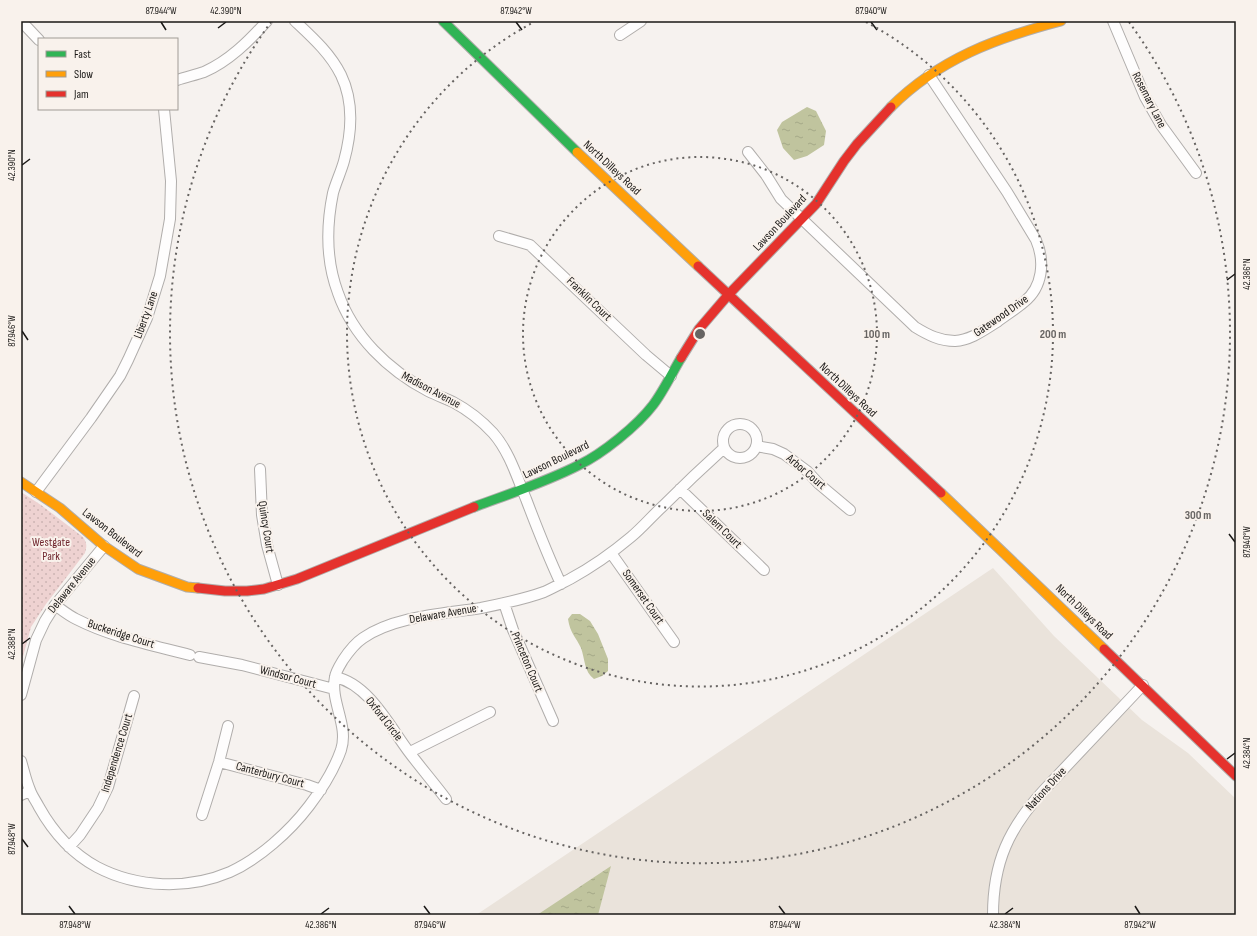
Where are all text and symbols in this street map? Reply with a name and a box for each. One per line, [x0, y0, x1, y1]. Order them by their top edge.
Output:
text: 87.944°W [145, 5, 177, 17]
text: 42.390°N [210, 5, 242, 17]
text: 87.942°W [500, 5, 532, 17]
text: 87.940°W [855, 5, 887, 17]
legend [38, 38, 178, 110]
text: Fast [74, 47, 91, 62]
text: Slow [74, 67, 93, 82]
street label: Rosemary Lane [1128, 69, 1170, 131]
text: Jam [73, 87, 89, 102]
street label: North Dilleys Road [580, 137, 644, 199]
text: 42.390°N [6, 149, 18, 181]
street label: Lawson Boulevard [750, 192, 810, 254]
text: 42.386°N [1241, 258, 1253, 290]
street label: Franklin Court [563, 274, 615, 324]
street label: Liberty Lane [131, 289, 162, 341]
street label: Gatewood Drive [971, 292, 1031, 340]
text: 87.946°W [6, 315, 18, 347]
centre of rings [693, 327, 707, 341]
text: 100 m [864, 327, 890, 342]
text: 200 m [1040, 327, 1066, 342]
street label: North Dilleys Road [816, 359, 880, 421]
street label: Madison Avenue [399, 368, 463, 412]
street label: Lawson Boulevard [520, 438, 592, 482]
street label: Arbor Court [782, 450, 829, 493]
street label: Quincy Court [254, 500, 278, 554]
street label: Lawson Boulevard [79, 505, 145, 561]
street label: Salem Court [699, 506, 745, 552]
text: 300 m [1185, 508, 1211, 523]
text: 87.940°W [1241, 526, 1253, 558]
park label: Westgate Park [32, 535, 70, 564]
street label: Delaware Avenue [45, 554, 99, 616]
street label: Somerset Court [619, 567, 668, 628]
street label: North Dilleys Road [1052, 581, 1116, 643]
street label: Delaware Avenue [408, 601, 478, 627]
street label: Buckeridge Court [86, 616, 157, 652]
text: 42.388°N [6, 628, 18, 660]
street label: Princeton Court [508, 630, 547, 695]
street label: Windsor Court [258, 662, 318, 692]
street label: Oxford Circle [362, 694, 406, 744]
street label: Independence Court [98, 711, 136, 794]
text: 42.384°N [1241, 738, 1253, 768]
street label: Canterbury Court [234, 759, 306, 791]
street label: Nations Drive [1022, 764, 1070, 814]
text: 87.948°W [6, 823, 18, 855]
text: 87.948°W [59, 919, 91, 931]
text: 42.386°N [305, 919, 337, 931]
text: 87.946°W [414, 919, 446, 931]
text: 87.944°W [769, 919, 801, 931]
text: 42.384°N [990, 919, 1020, 931]
text: 87.942°W [1124, 919, 1156, 931]

